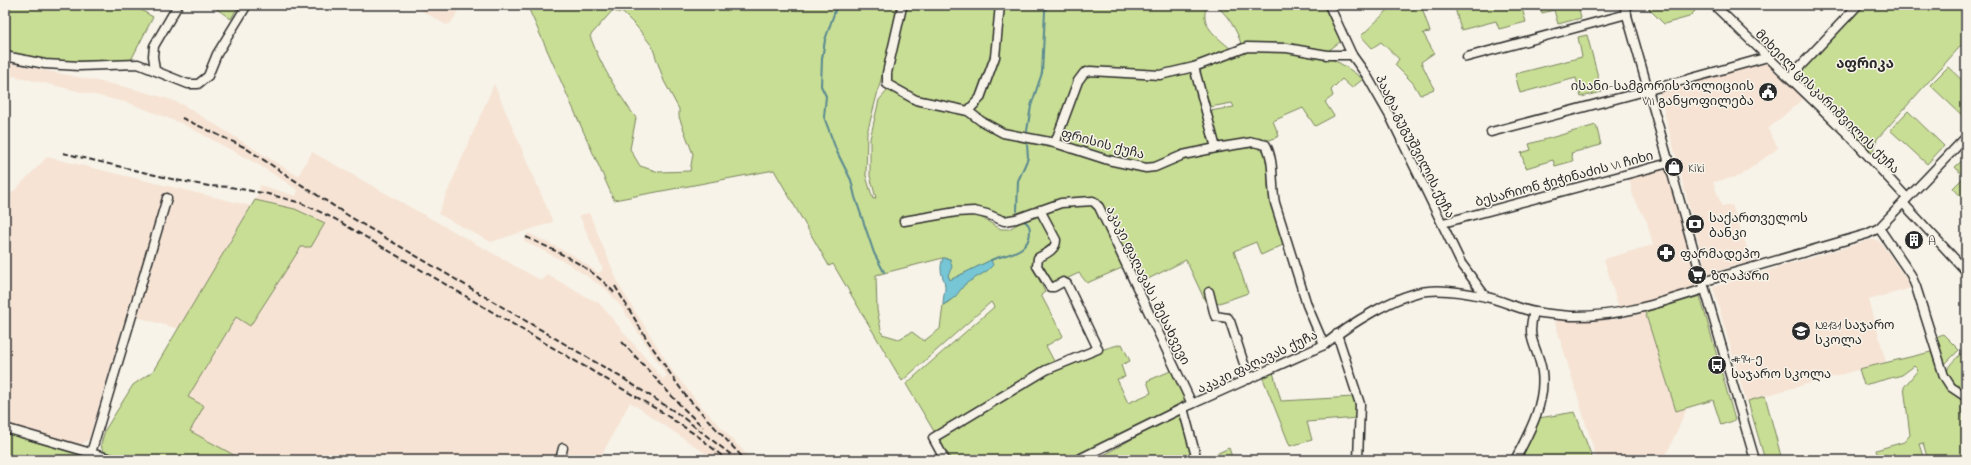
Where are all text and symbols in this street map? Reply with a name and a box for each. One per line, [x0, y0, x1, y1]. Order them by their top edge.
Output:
street label: მიხეილ ცისკარიშვილის ქუჩა [1750, 26, 1903, 179]
district label: აფრიკა [1836, 54, 1894, 75]
street label: პაატა გუგუშვილის ქუჩა [1370, 72, 1459, 222]
place label: ისანი-სამგორის პოლიციის VII განყოფილება [1571, 77, 1754, 111]
public building icon: ისანი-სამგორის პოლიციის VII განყოფილება [1757, 81, 1779, 103]
street label: ფრისის ქუჩა [1059, 124, 1147, 165]
street label: ბესარიონ ჭიჭინაძის VI ჩიხი [1473, 146, 1656, 212]
shop icon: Kiki [1663, 156, 1685, 178]
place label: Kiki [1688, 159, 1705, 178]
street label: აკაკი ფაღავას I შესახვევი [1101, 203, 1195, 368]
place label: საქართველოს ბანკი [1709, 209, 1808, 243]
bank icon: საქართველოს ბანკი [1684, 213, 1706, 235]
building icon: A [1903, 229, 1925, 251]
place label: A [1928, 232, 1936, 251]
pharmacy icon: ფარმადეპო [1655, 242, 1677, 264]
place label: ფარმადეპო [1680, 245, 1760, 264]
supermarket icon: ზღაპარი [1686, 264, 1708, 286]
place label: ზღაპარი [1711, 267, 1769, 286]
place label: №131 საჯარო სკოლა [1815, 316, 1895, 350]
school or university icon: №131 საჯარო სკოლა [1790, 320, 1812, 342]
street label: აკაკი ფაღავას ქუჩა [1194, 326, 1321, 399]
place label: #94-ე საჯარო სკოლა [1731, 350, 1831, 384]
bus stop icon: #94-ე საჯარო სკოლა [1706, 354, 1728, 376]

